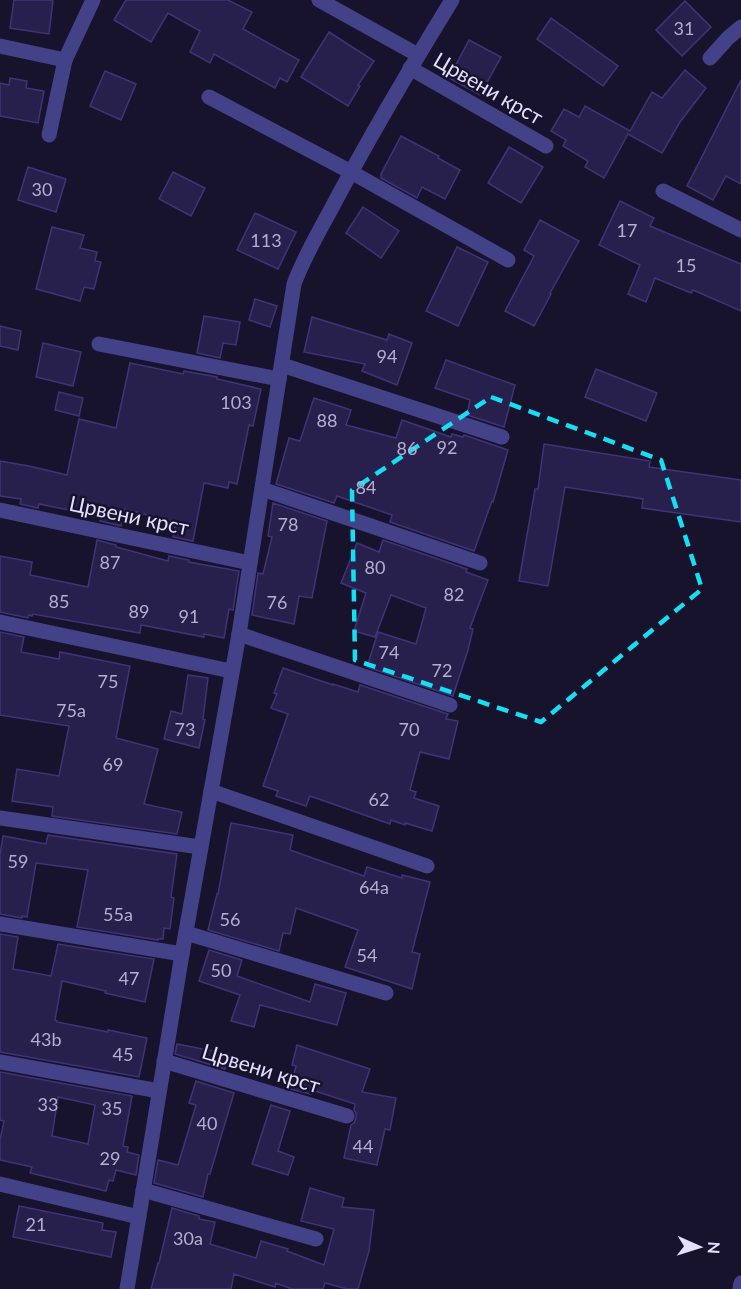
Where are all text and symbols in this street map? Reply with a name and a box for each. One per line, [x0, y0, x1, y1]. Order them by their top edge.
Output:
house number: 31 [674, 17, 694, 39]
street label: Црвени крст [430, 46, 548, 129]
house number: 30 [32, 178, 52, 200]
house number: 17 [617, 219, 637, 241]
house number: 113 [250, 229, 282, 251]
house number: 15 [676, 254, 696, 276]
house number: 94 [377, 345, 397, 367]
house number: 103 [220, 391, 252, 413]
house number: 88 [317, 409, 337, 431]
house number: 92 [437, 436, 457, 458]
house number: 86 [397, 437, 417, 459]
house number: 84 [356, 476, 376, 498]
street label: Црвени крст [67, 490, 192, 540]
house number: 78 [278, 513, 298, 535]
house number: 87 [100, 551, 120, 573]
house number: 80 [365, 556, 385, 578]
house number: 82 [444, 583, 464, 605]
house number: 85 [49, 590, 69, 612]
house number: 76 [267, 591, 287, 613]
house number: 89 [129, 600, 149, 622]
house number: 91 [179, 605, 199, 627]
house number: 74 [379, 641, 399, 663]
house number: 72 [432, 659, 452, 681]
house number: 75 [98, 670, 118, 692]
house number: 75a [56, 699, 86, 721]
house number: 73 [175, 718, 195, 740]
house number: 70 [399, 718, 419, 740]
house number: 69 [103, 753, 123, 775]
house number: 62 [369, 788, 389, 810]
house number: 59 [8, 850, 28, 872]
house number: 64a [359, 876, 389, 898]
house number: 55a [103, 903, 133, 925]
house number: 56 [220, 908, 240, 930]
house number: 54 [357, 944, 377, 966]
house number: 50 [211, 959, 231, 981]
house number: 47 [119, 967, 139, 989]
house number: 43b [31, 1028, 61, 1050]
street label: Црвени крст [199, 1038, 324, 1097]
house number: 45 [113, 1043, 133, 1065]
house number: 33 [38, 1093, 58, 1115]
house number: 35 [102, 1097, 122, 1119]
house number: 40 [197, 1112, 217, 1134]
house number: 44 [353, 1135, 373, 1157]
house number: 29 [100, 1147, 120, 1169]
house number: 21 [26, 1213, 46, 1235]
north arrow [669, 1217, 729, 1277]
house number: 30a [173, 1227, 203, 1249]
text: N [705, 1241, 724, 1254]

